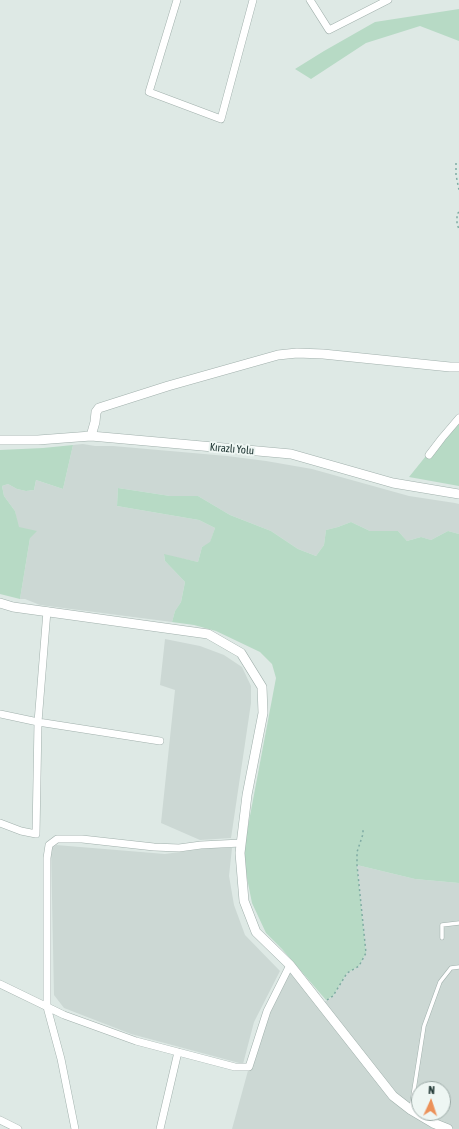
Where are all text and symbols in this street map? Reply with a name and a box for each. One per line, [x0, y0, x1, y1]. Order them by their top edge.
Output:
street label: Kırazlı Yolu [209, 440, 255, 458]
north arrow [411, 1081, 451, 1121]
text: N [428, 1084, 435, 1096]

